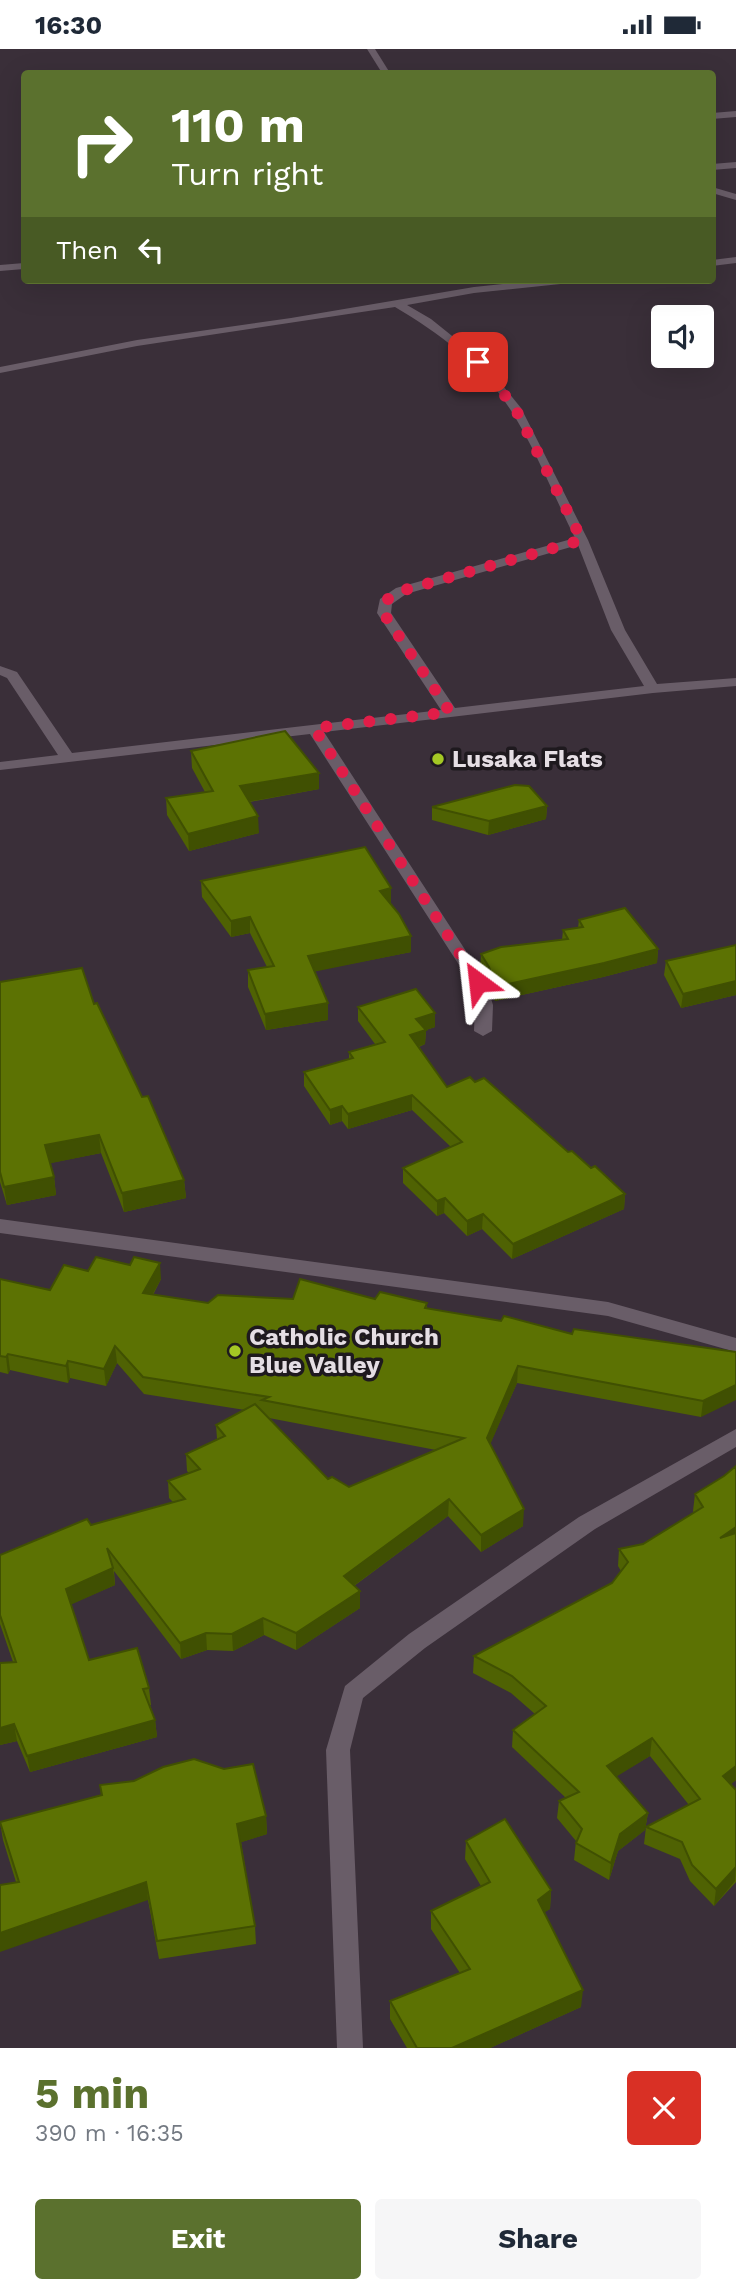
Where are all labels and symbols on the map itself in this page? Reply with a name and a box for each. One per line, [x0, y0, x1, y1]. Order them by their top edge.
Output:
pin [448, 332, 508, 392]
place label: Lusaka Flats [452, 745, 603, 773]
marker: Lusaka Flats [430, 751, 446, 767]
position arrow [441, 945, 515, 1019]
place label: Catholic Church Blue Valley [249, 1323, 439, 1379]
marker: Catholic Church Blue Valley [227, 1343, 243, 1359]

